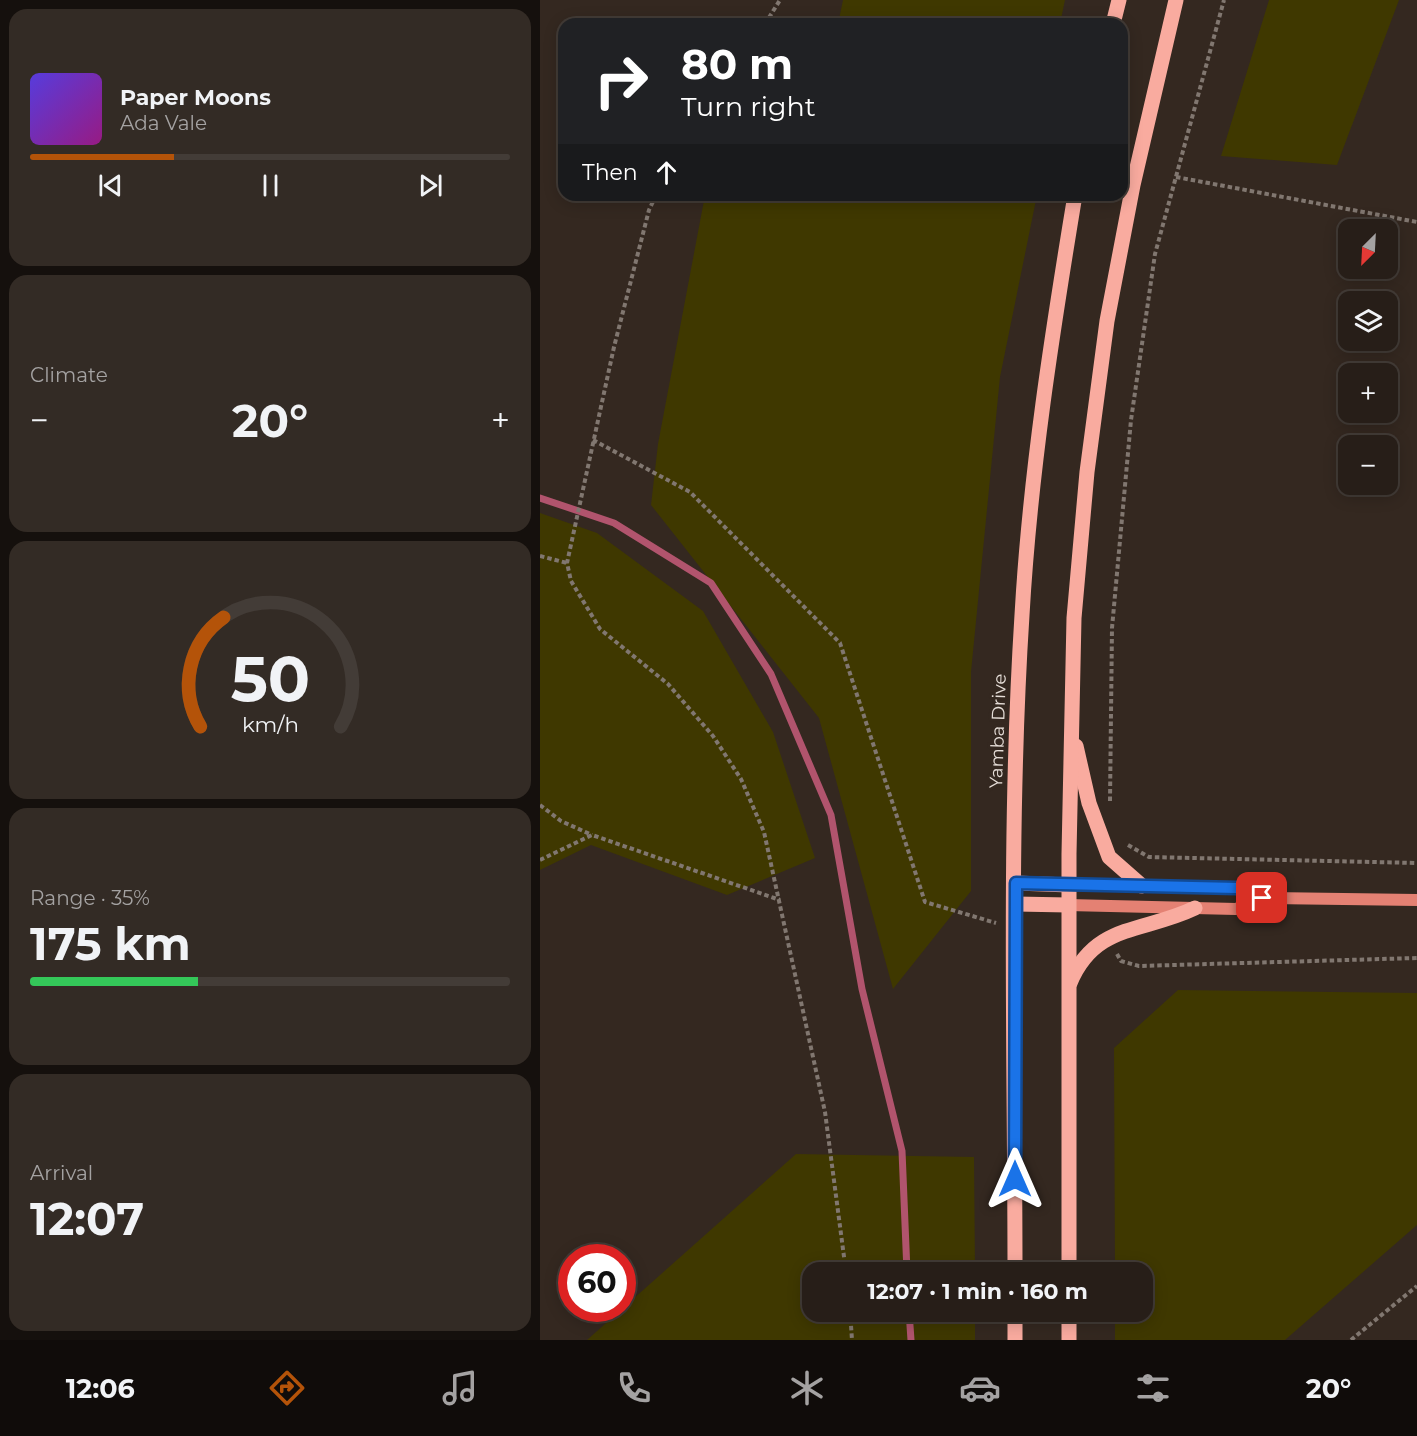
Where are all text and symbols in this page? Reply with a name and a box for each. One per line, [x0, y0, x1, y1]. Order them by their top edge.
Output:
text: 80 m [681, 38, 793, 90]
icon: right [582, 42, 660, 120]
text: Paper Moons [120, 84, 271, 111]
text: Turn right [681, 90, 816, 123]
text: Ada Vale [120, 111, 207, 135]
icon: ahead [650, 156, 683, 189]
text: Then [582, 159, 638, 186]
icon: previous [94, 169, 127, 202]
icon: pause [254, 169, 287, 202]
icon: next [414, 169, 447, 202]
north arrow [1338, 219, 1398, 279]
map controls [1338, 219, 1398, 495]
button: layers [1338, 291, 1398, 351]
text: Climate [30, 363, 108, 387]
button: + [1338, 363, 1398, 423]
text: 20° [232, 393, 308, 448]
text: − [30, 400, 49, 440]
text: + [491, 400, 510, 440]
button: − [1338, 435, 1398, 495]
text: 50 [230, 641, 310, 717]
street label: Yamba Drive [985, 673, 1011, 789]
text: km/h [241, 711, 299, 737]
pin [1236, 872, 1287, 923]
icon: arrive [1245, 881, 1278, 914]
text: Range · 35% [30, 886, 150, 910]
text: 175 km [30, 916, 191, 971]
position arrow [983, 1147, 1047, 1211]
text: Arrival [30, 1161, 93, 1185]
text: 12:07 [30, 1191, 144, 1246]
speed limit sign: 60 [558, 1244, 636, 1322]
text: 12:07 · 1 min · 160 m [867, 1278, 1088, 1305]
icon: directions [266, 1367, 308, 1409]
icon: music [439, 1367, 481, 1409]
icon: phone [613, 1367, 655, 1409]
icon: climate [786, 1367, 828, 1409]
icon: car [959, 1367, 1001, 1409]
icon: filters [1132, 1367, 1174, 1409]
text: 12:06 [66, 1372, 135, 1405]
text: 20° [1306, 1372, 1351, 1405]

